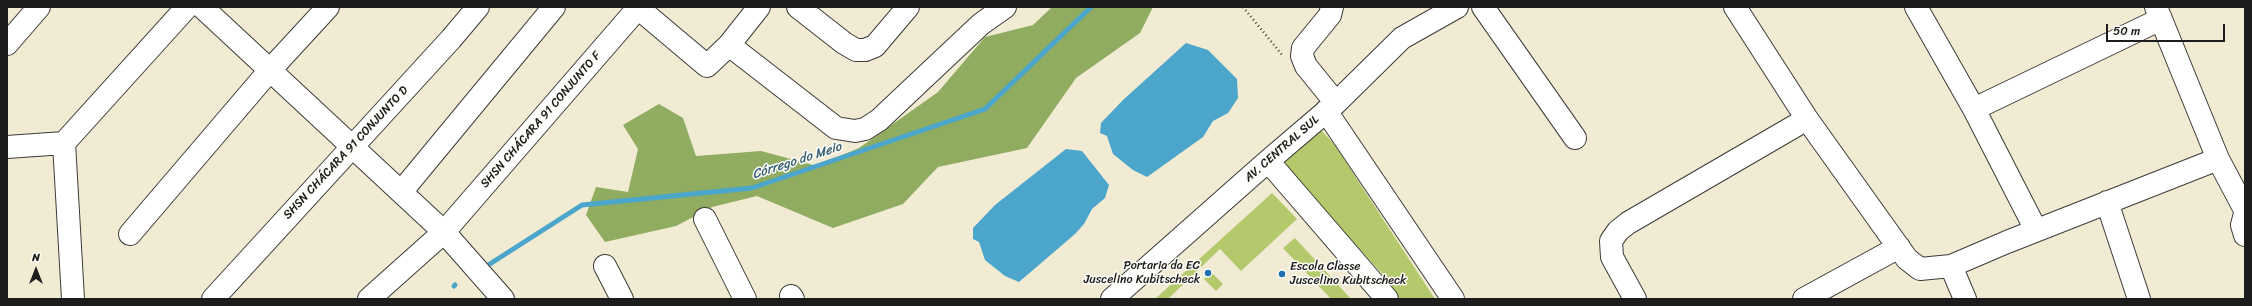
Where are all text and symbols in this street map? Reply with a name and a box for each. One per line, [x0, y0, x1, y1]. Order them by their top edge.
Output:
scale bar [2108, 16, 2227, 42]
text: 50 m [2113, 20, 2140, 42]
street label: SHSN CHÁCARA 91 CONJUNTO F [478, 49, 604, 191]
street label: SHSN CHÁCARA 91 CONJUNTO D [281, 84, 411, 222]
street label: AV. CENTRAL SUL [1242, 113, 1322, 185]
water label: Córrego do Meio [750, 139, 844, 183]
text: N [32, 248, 40, 267]
north arrow [16, 250, 56, 290]
place label: Portaria da EC Juscelino Kubitscheck [1084, 259, 1200, 287]
place label: Escola Classe Juscelino Kubitscheck [1290, 260, 1406, 288]
marker: Portaria da EC Juscelino Kubitscheck [1203, 268, 1213, 278]
marker: Escola Classe Juscelino Kubitscheck [1277, 269, 1287, 279]

